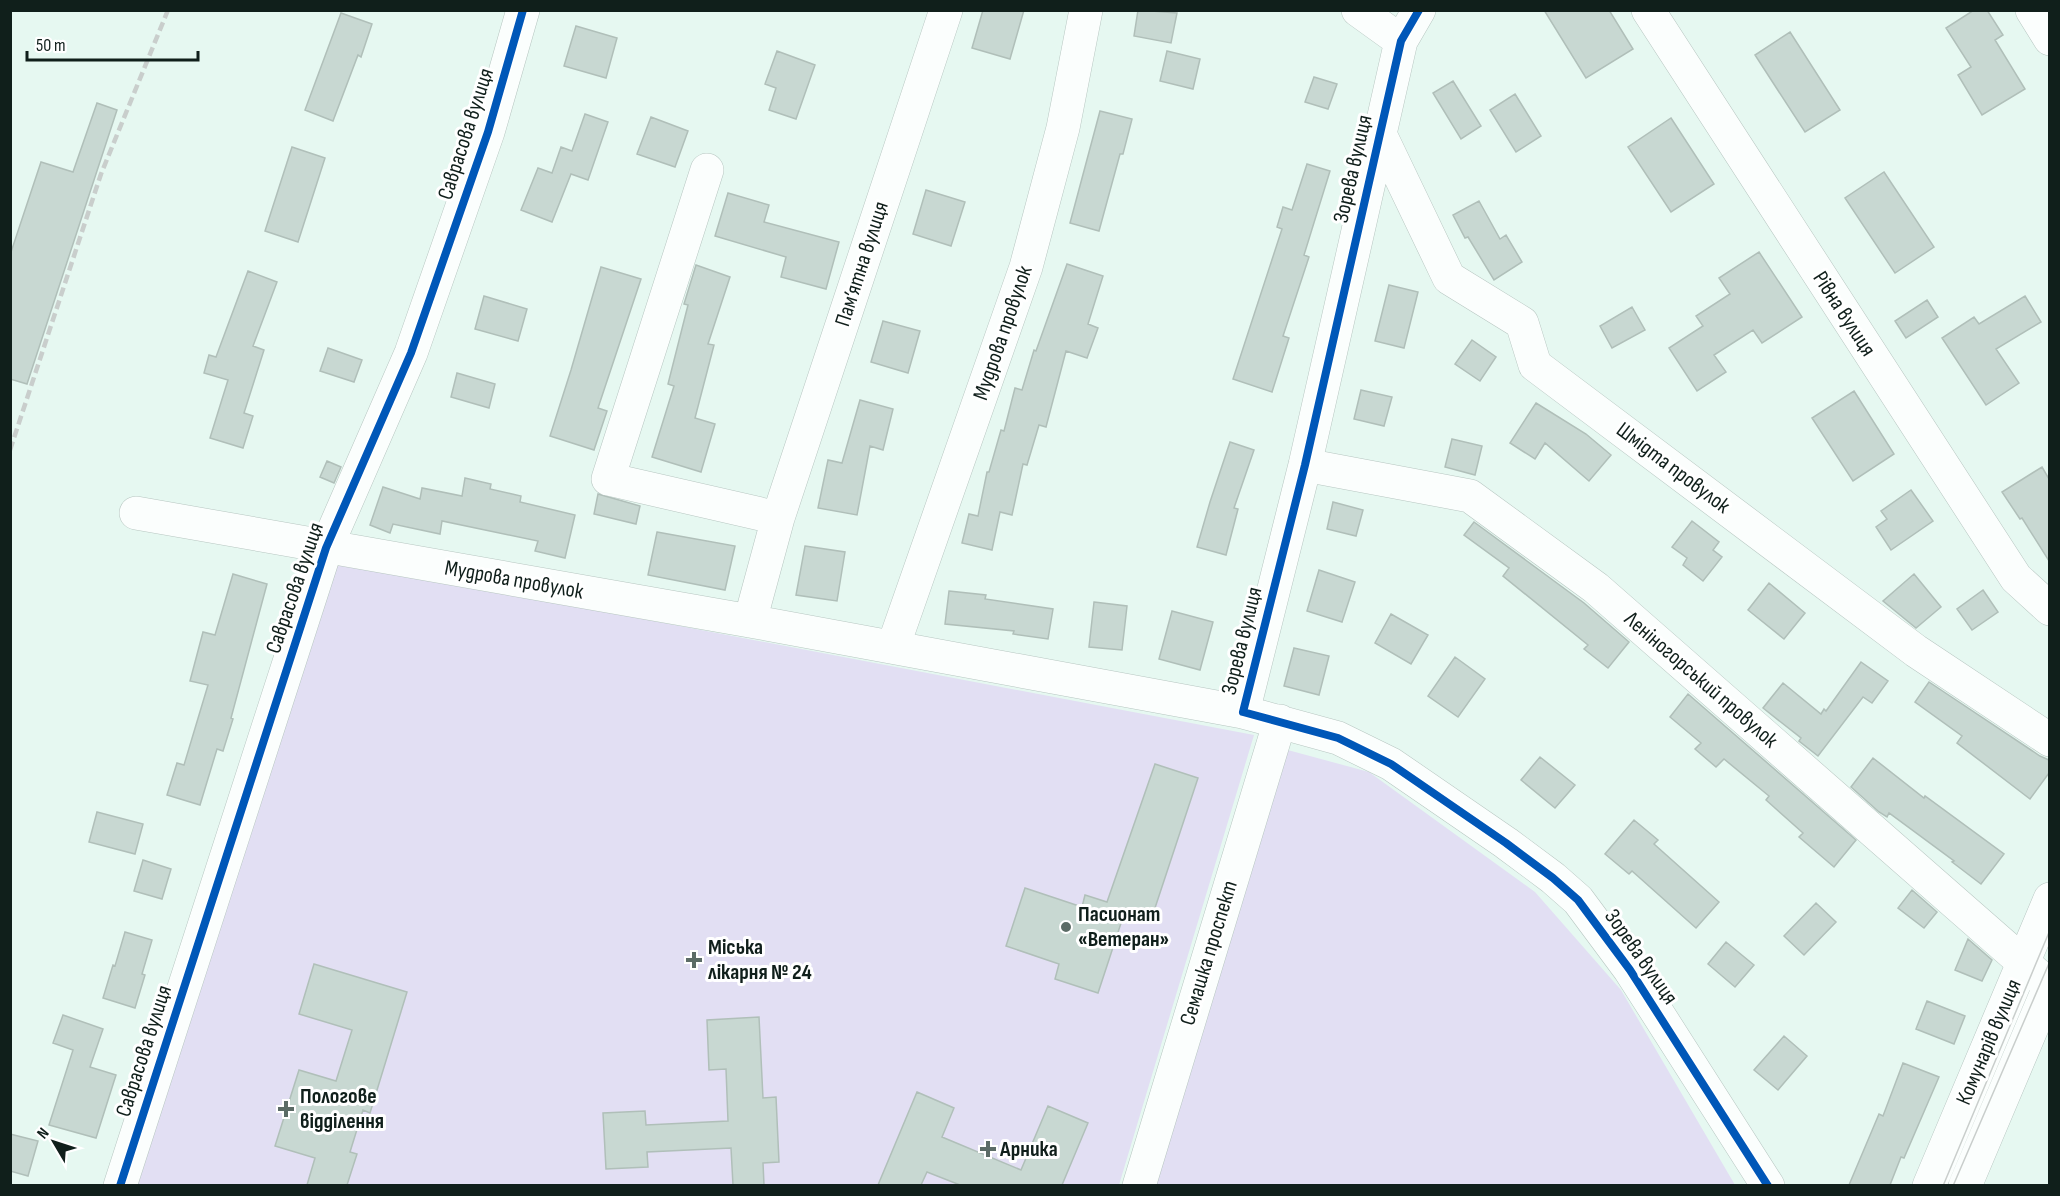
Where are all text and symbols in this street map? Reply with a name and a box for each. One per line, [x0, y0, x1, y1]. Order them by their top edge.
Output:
scale bar [27, 24, 198, 62]
text: 50 m [36, 35, 66, 56]
street label: Саврасова вулиця [432, 65, 500, 203]
street label: Зорева вулиця [1327, 112, 1379, 226]
street label: Пам’ятна вулиця [829, 198, 895, 330]
street label: Мудрова провулок [967, 262, 1039, 404]
street label: Рівна вулиця [1807, 266, 1881, 362]
street label: Шмідта провулок [1611, 416, 1736, 520]
street label: Саврасова вулиця [260, 519, 330, 657]
street label: Мудрова провулок [443, 555, 586, 606]
street label: Зорева вулиця [1216, 584, 1268, 698]
street label: Леніногорський провулок [1618, 605, 1784, 754]
street label: Семашка проспект [1174, 878, 1244, 1028]
place label: Пасионат «Ветеран» [1078, 901, 1169, 953]
street label: Зорева вулиця [1598, 904, 1684, 1010]
marker: Пасионат «Ветеран» [1059, 920, 1073, 934]
place label: Міська лікарня № 24 [708, 934, 812, 986]
marker: Міська лікарня № 24 [685, 951, 703, 969]
street label: Комунарів вулиця [1950, 975, 2028, 1109]
street label: Саврасова вулиця [110, 982, 178, 1120]
place label: Пологове відділення [300, 1083, 384, 1135]
marker: Пологове відділення [277, 1100, 295, 1118]
north arrow [24, 1112, 84, 1172]
text: N [33, 1124, 54, 1143]
place label: Арника [999, 1136, 1058, 1163]
marker: Арника [981, 1142, 995, 1156]

